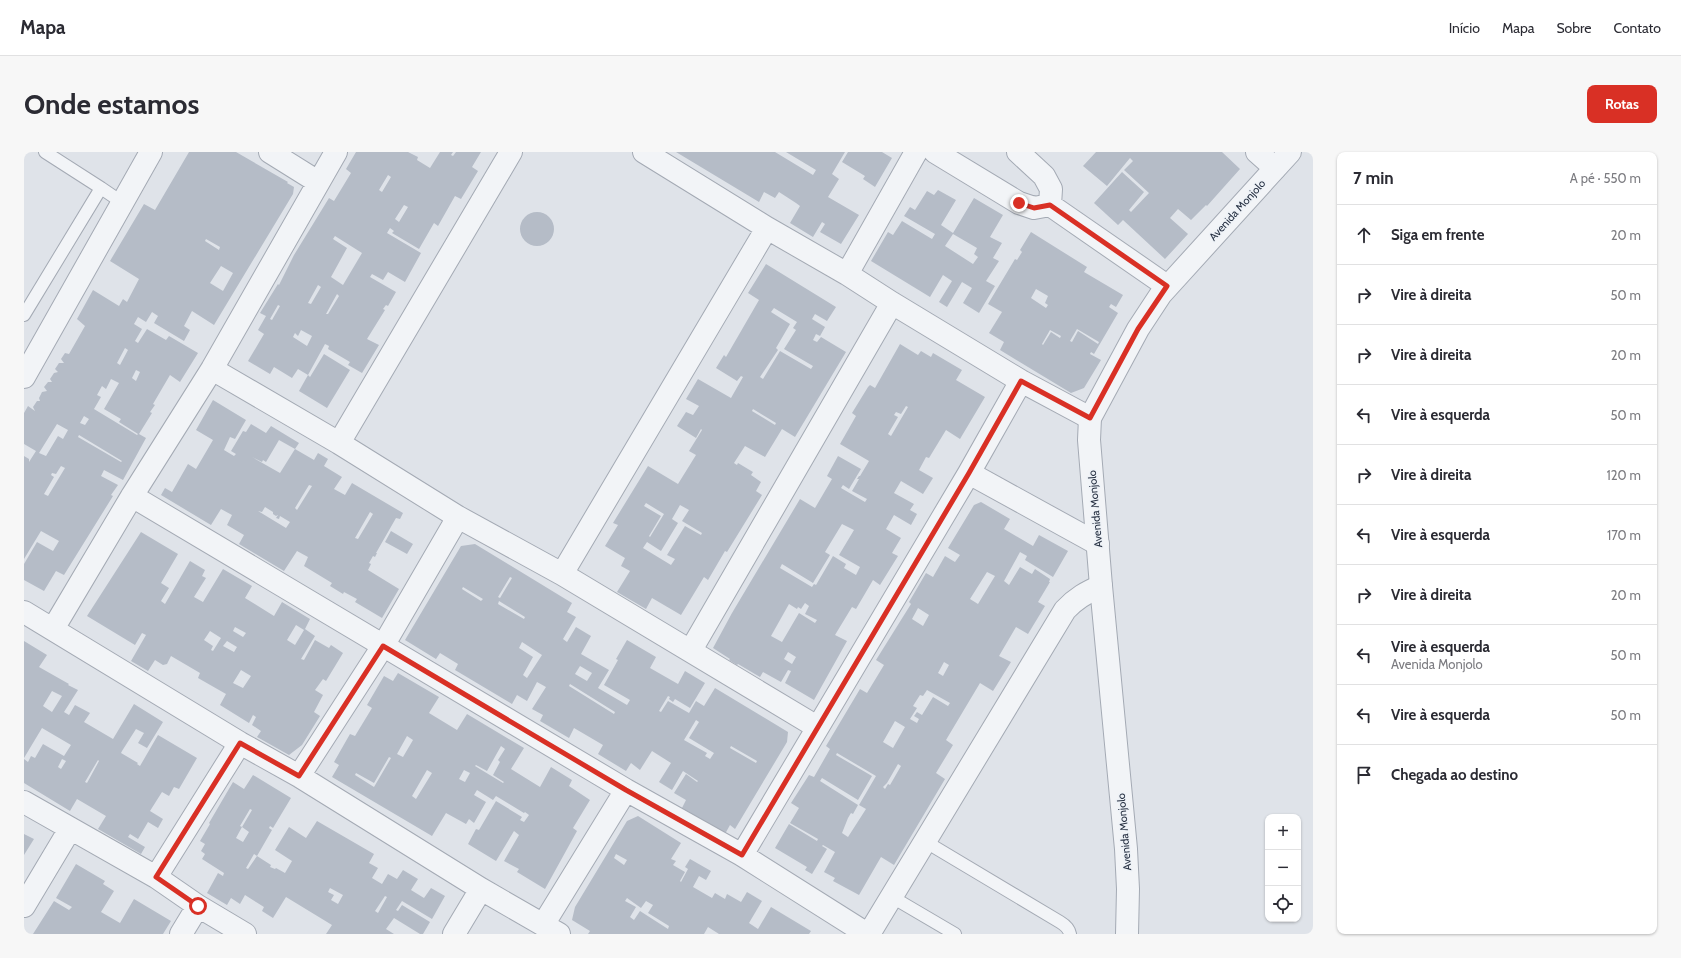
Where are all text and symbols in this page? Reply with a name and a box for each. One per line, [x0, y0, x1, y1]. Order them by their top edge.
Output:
text: Mapa [20, 16, 66, 39]
text: Início [1449, 19, 1480, 37]
text: Mapa [1502, 19, 1534, 37]
text: Sobre [1556, 19, 1591, 37]
text: Contato [1613, 19, 1661, 37]
button: Rotas [1587, 85, 1657, 123]
text: Onde estamos [24, 87, 199, 121]
text: 7 min [1353, 168, 1394, 188]
text: A pé · 550 m [1570, 170, 1641, 186]
street label: Avenida Monjolo [1206, 176, 1268, 244]
route end [1010, 194, 1028, 212]
icon: ahead [1353, 224, 1375, 246]
text: Siga em frente [1391, 226, 1484, 244]
text: 20 m [1611, 227, 1641, 243]
icon: right [1353, 284, 1375, 306]
text: Vire à direita [1391, 286, 1472, 304]
text: 50 m [1611, 287, 1641, 303]
icon: right [1353, 344, 1375, 366]
text: Vire à direita [1391, 346, 1472, 364]
text: 20 m [1611, 347, 1641, 363]
icon: left [1353, 404, 1375, 426]
text: Vire à esquerda [1391, 406, 1490, 424]
text: 50 m [1611, 407, 1641, 423]
icon: right [1353, 464, 1375, 486]
text: Vire à direita [1391, 466, 1472, 484]
text: 120 m [1607, 467, 1641, 483]
street label: Avenida Monjolo [1085, 470, 1105, 548]
icon: left [1353, 524, 1375, 546]
text: Vire à esquerda [1391, 526, 1490, 544]
text: 170 m [1607, 527, 1641, 543]
icon: right [1353, 584, 1375, 606]
text: Vire à direita [1391, 586, 1472, 604]
text: 20 m [1611, 587, 1641, 603]
text: Vire à esquerda [1391, 638, 1490, 656]
icon: left [1353, 644, 1375, 666]
text: 50 m [1611, 647, 1641, 663]
text: Avenida Monjolo [1391, 656, 1483, 672]
icon: left [1353, 704, 1375, 726]
text: Vire à esquerda [1391, 706, 1490, 724]
text: 50 m [1611, 707, 1641, 723]
icon: arrive [1353, 764, 1375, 786]
text: Chegada ao destino [1391, 766, 1518, 784]
street label: Avenida Monjolo [1114, 793, 1134, 871]
map controls [1265, 814, 1301, 922]
button: + [1265, 814, 1301, 850]
button: − [1265, 850, 1301, 886]
button: locate [1265, 886, 1301, 922]
route start [189, 897, 207, 915]

